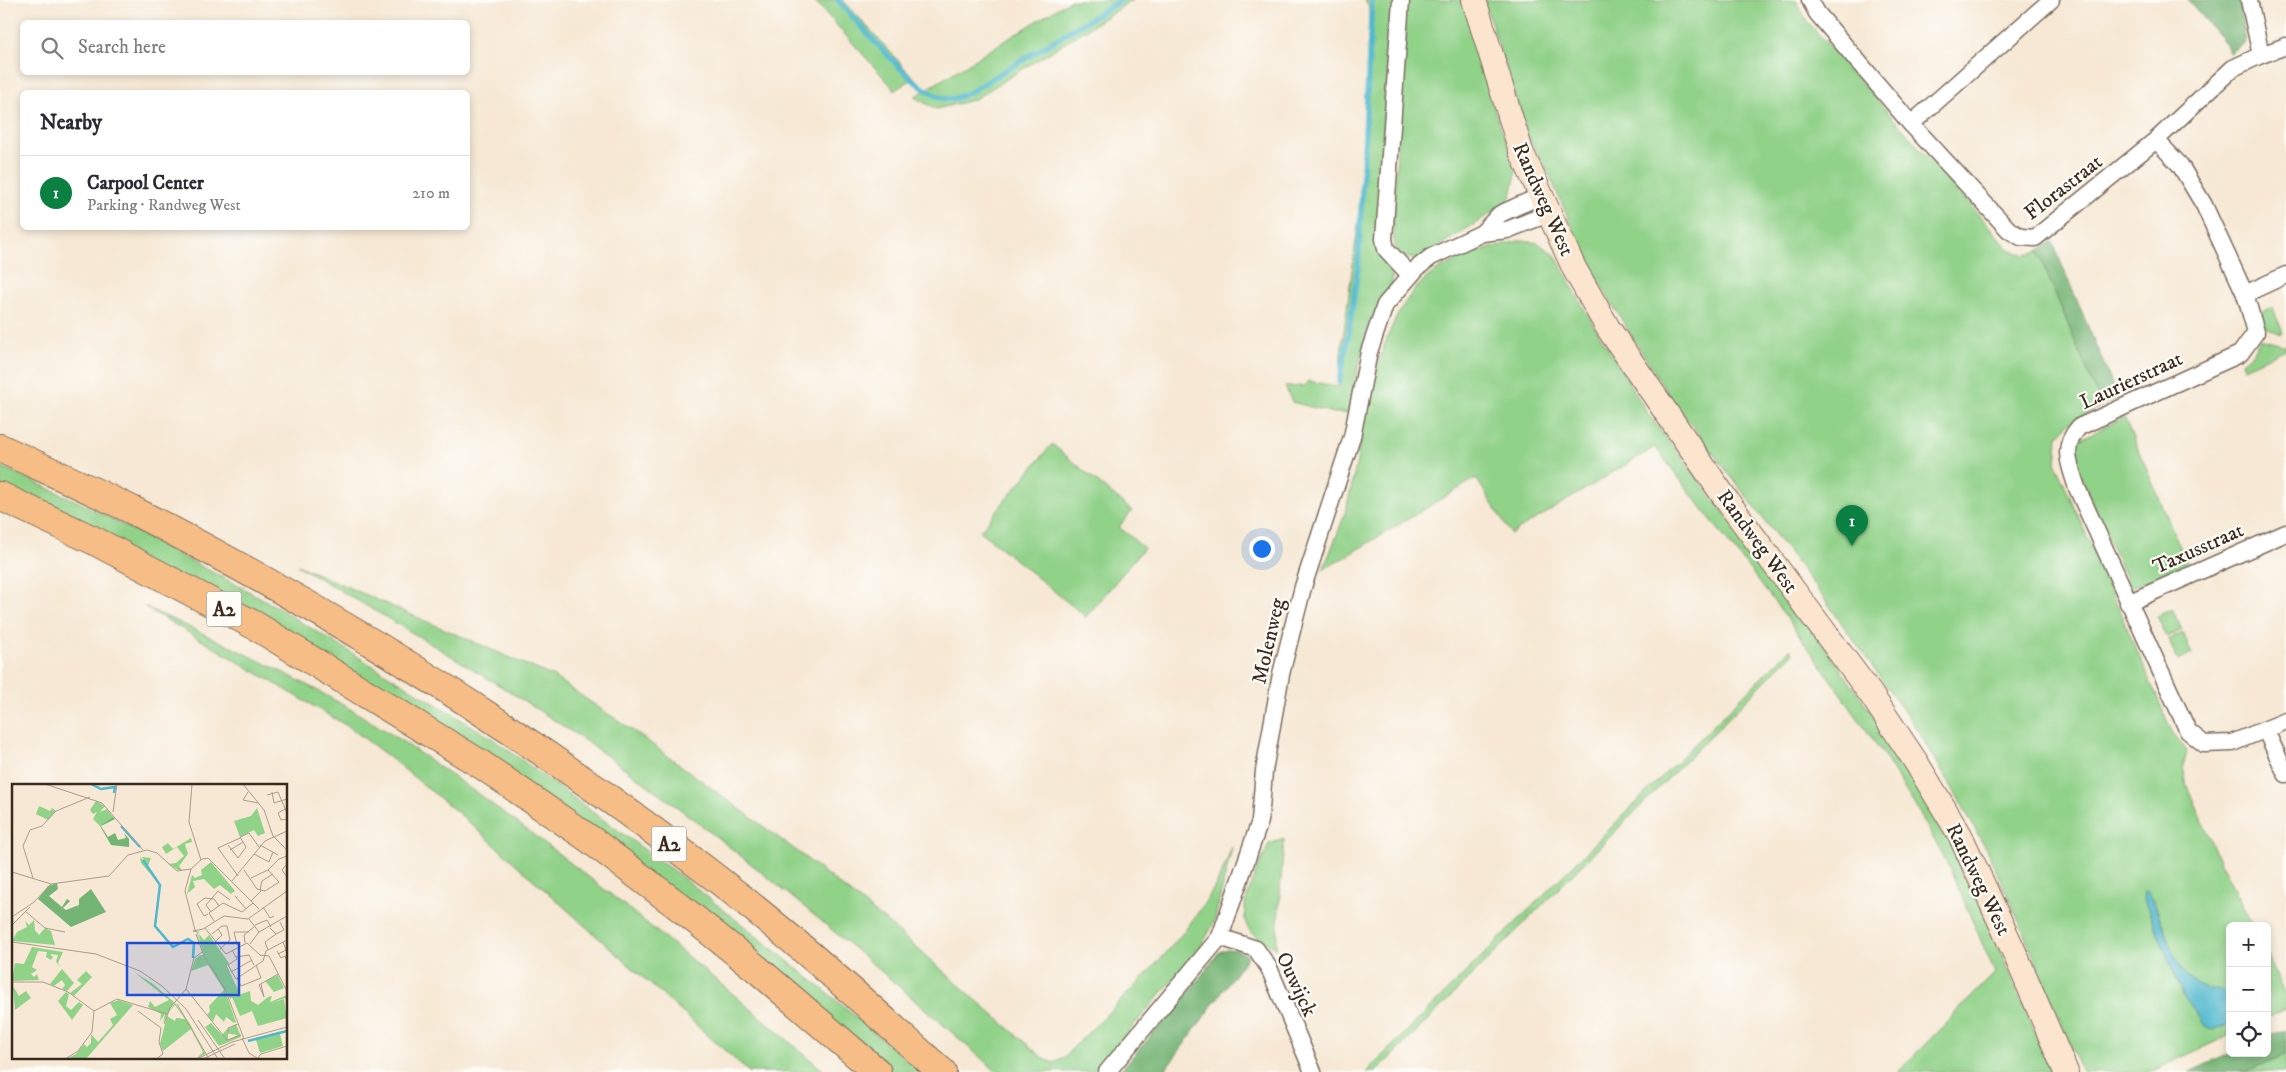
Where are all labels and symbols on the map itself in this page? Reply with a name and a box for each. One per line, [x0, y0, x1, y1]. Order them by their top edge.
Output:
street label: Randweg West [1506, 139, 1580, 261]
street label: Florastraat [2019, 149, 2108, 226]
street label: Laurierstraat [2076, 346, 2187, 416]
street label: Randweg West [1711, 485, 1804, 599]
pin: 1 [1836, 505, 1868, 546]
street label: Taxusstraat [2149, 517, 2248, 580]
your location [1249, 536, 1275, 562]
road number: A2 [206, 592, 242, 626]
street label: Molenweg [1247, 595, 1292, 687]
inset map [12, 784, 288, 1060]
street label: Randweg West [1940, 819, 2017, 940]
road number: A2 [652, 826, 686, 862]
street label: Ouwijck [1270, 948, 1323, 1021]

